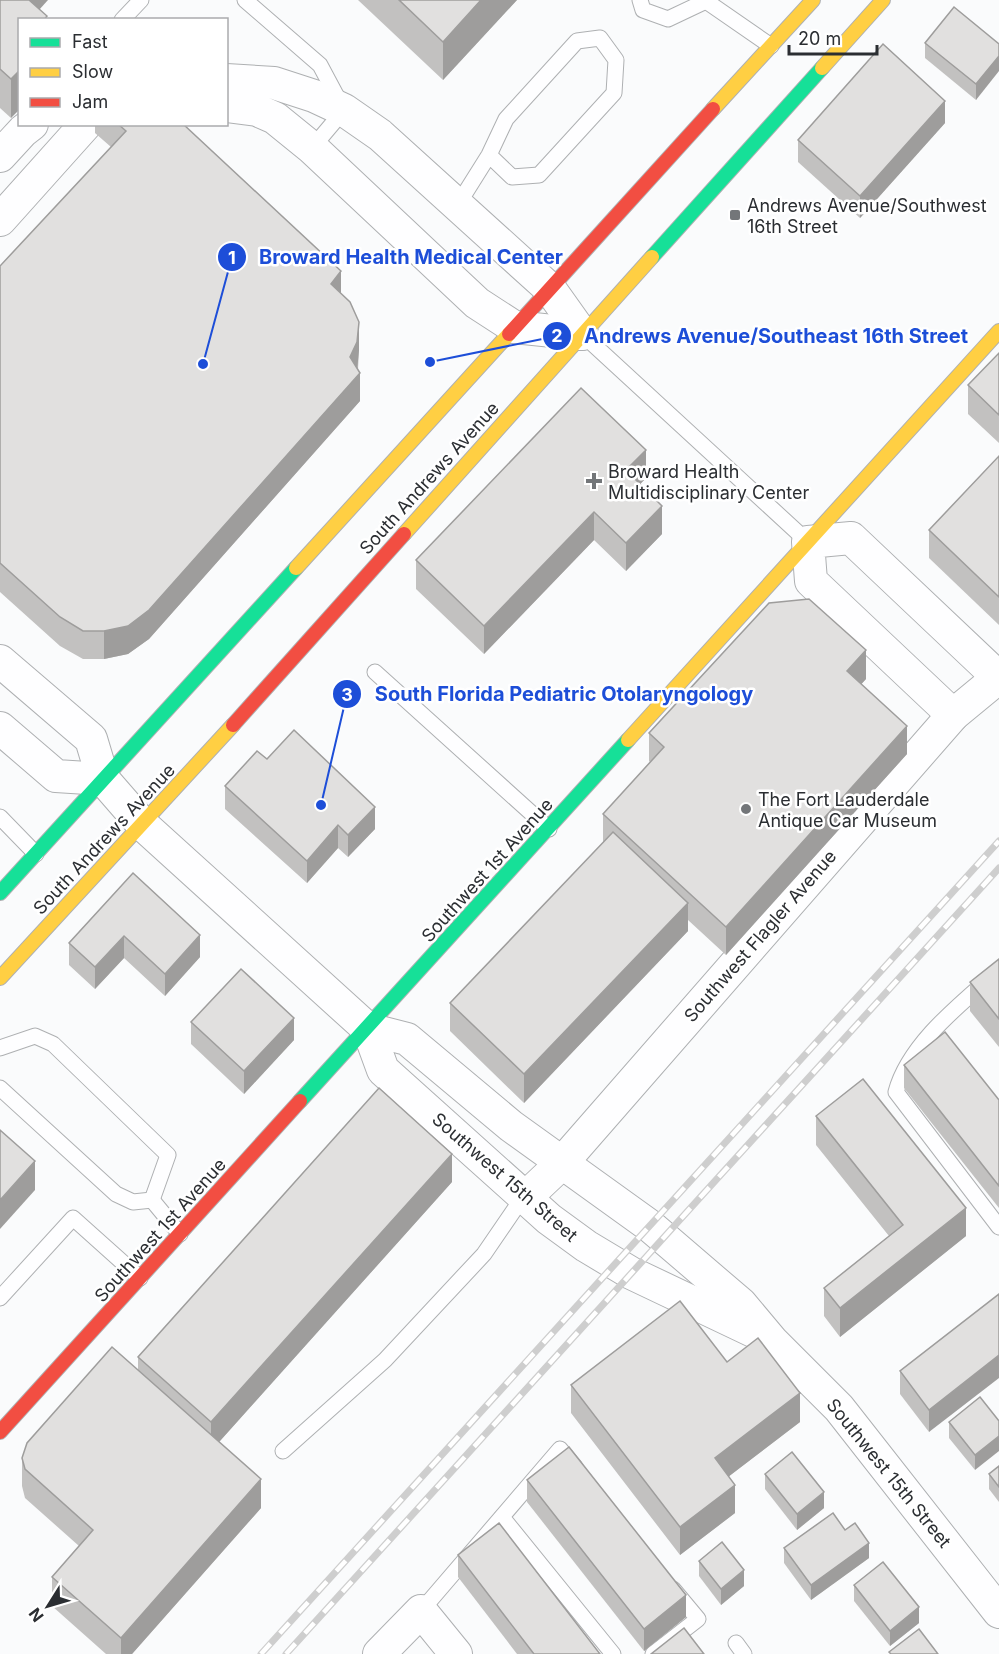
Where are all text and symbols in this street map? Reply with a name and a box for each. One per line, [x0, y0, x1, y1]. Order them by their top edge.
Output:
legend [18, 18, 228, 126]
scale bar [789, 18, 878, 56]
text: 20 m [798, 28, 841, 49]
text: Fast [72, 31, 108, 52]
text: Slow [72, 61, 113, 82]
text: Jam [72, 91, 108, 112]
place label: Andrews Avenue/Southwest 16th Street [747, 195, 987, 237]
marker: Andrews Avenue/Southwest 16th Street [728, 208, 742, 222]
callout: Broward Health Medical Center [217, 238, 575, 276]
text: Broward Health Medical Center [259, 245, 563, 269]
text: 1 [228, 247, 236, 268]
callout: Andrews Avenue/Southeast 16th Street [542, 317, 980, 355]
text: Andrews Avenue/Southeast 16th Street [584, 324, 968, 348]
text: 2 [551, 325, 563, 346]
street label: South Andrews Avenue [355, 397, 503, 559]
place label: Broward Health Multidisciplinary Center [608, 461, 810, 503]
marker: Broward Health Multidisciplinary Center [585, 472, 603, 490]
callout: South Florida Pediatric Otolaryngology [332, 675, 765, 713]
text: South Florida Pediatric Otolaryngology [375, 682, 753, 706]
text: 3 [341, 684, 353, 705]
street label: South Andrews Avenue [29, 759, 179, 919]
place label: The Fort Lauderdale Antique Car Museum [758, 789, 937, 831]
street label: Southwest 1st Avenue [417, 794, 557, 946]
marker: The Fort Lauderdale Antique Car Museum [739, 802, 753, 816]
street label: Southwest Flagler Avenue [680, 846, 840, 1026]
street label: Southwest 15th Street [428, 1108, 582, 1246]
street label: Southwest 1st Avenue [90, 1154, 230, 1306]
street label: Southwest 15th Street [822, 1394, 956, 1552]
north arrow [18, 1576, 78, 1636]
text: N [24, 1604, 48, 1626]

